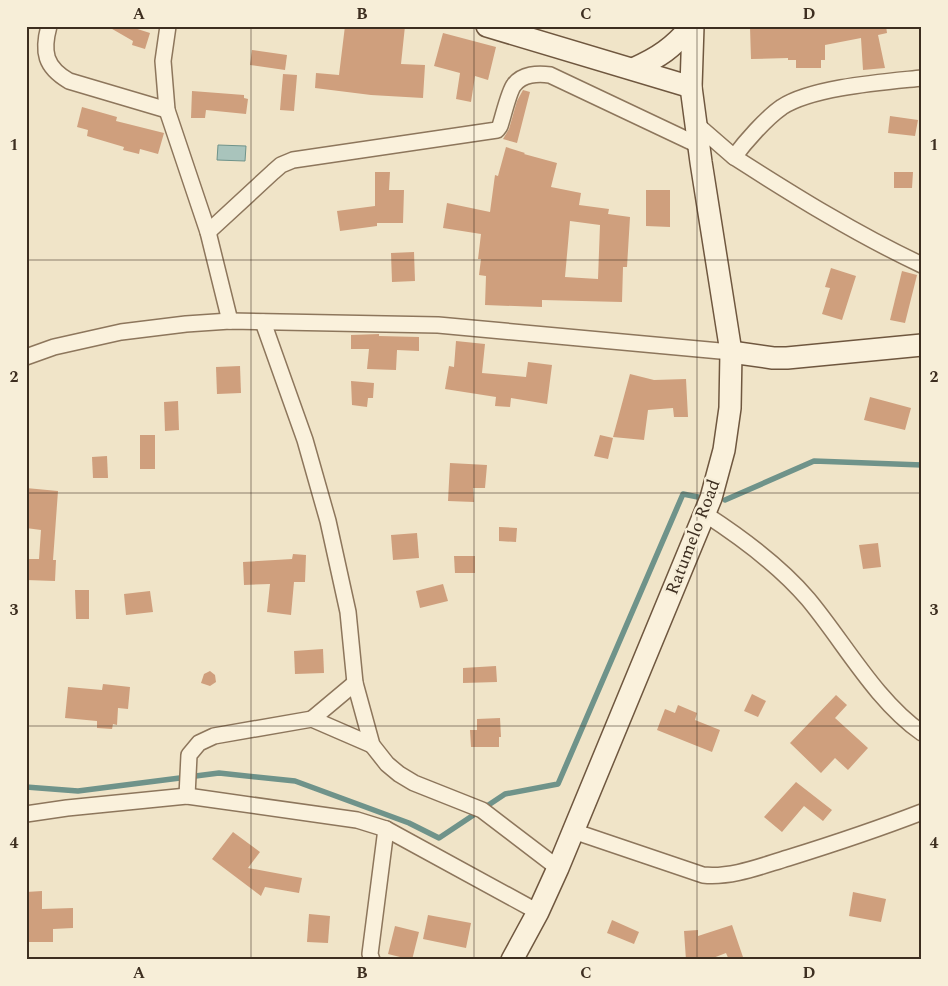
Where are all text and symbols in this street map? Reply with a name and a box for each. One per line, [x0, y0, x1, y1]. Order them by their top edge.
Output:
text: A [133, 2, 146, 26]
text: B [356, 2, 368, 26]
text: C [580, 2, 592, 26]
text: D [803, 2, 816, 26]
text: 1 [10, 133, 18, 157]
text: 1 [930, 133, 938, 157]
text: 2 [10, 365, 19, 389]
text: 2 [930, 365, 939, 389]
street label: Ratumelo Road [659, 475, 727, 599]
text: 3 [10, 598, 19, 622]
text: 3 [930, 598, 939, 622]
text: 4 [10, 831, 19, 855]
text: 4 [930, 831, 939, 855]
text: A [133, 961, 146, 985]
text: B [356, 961, 368, 985]
text: C [580, 961, 592, 985]
text: D [803, 961, 816, 985]

